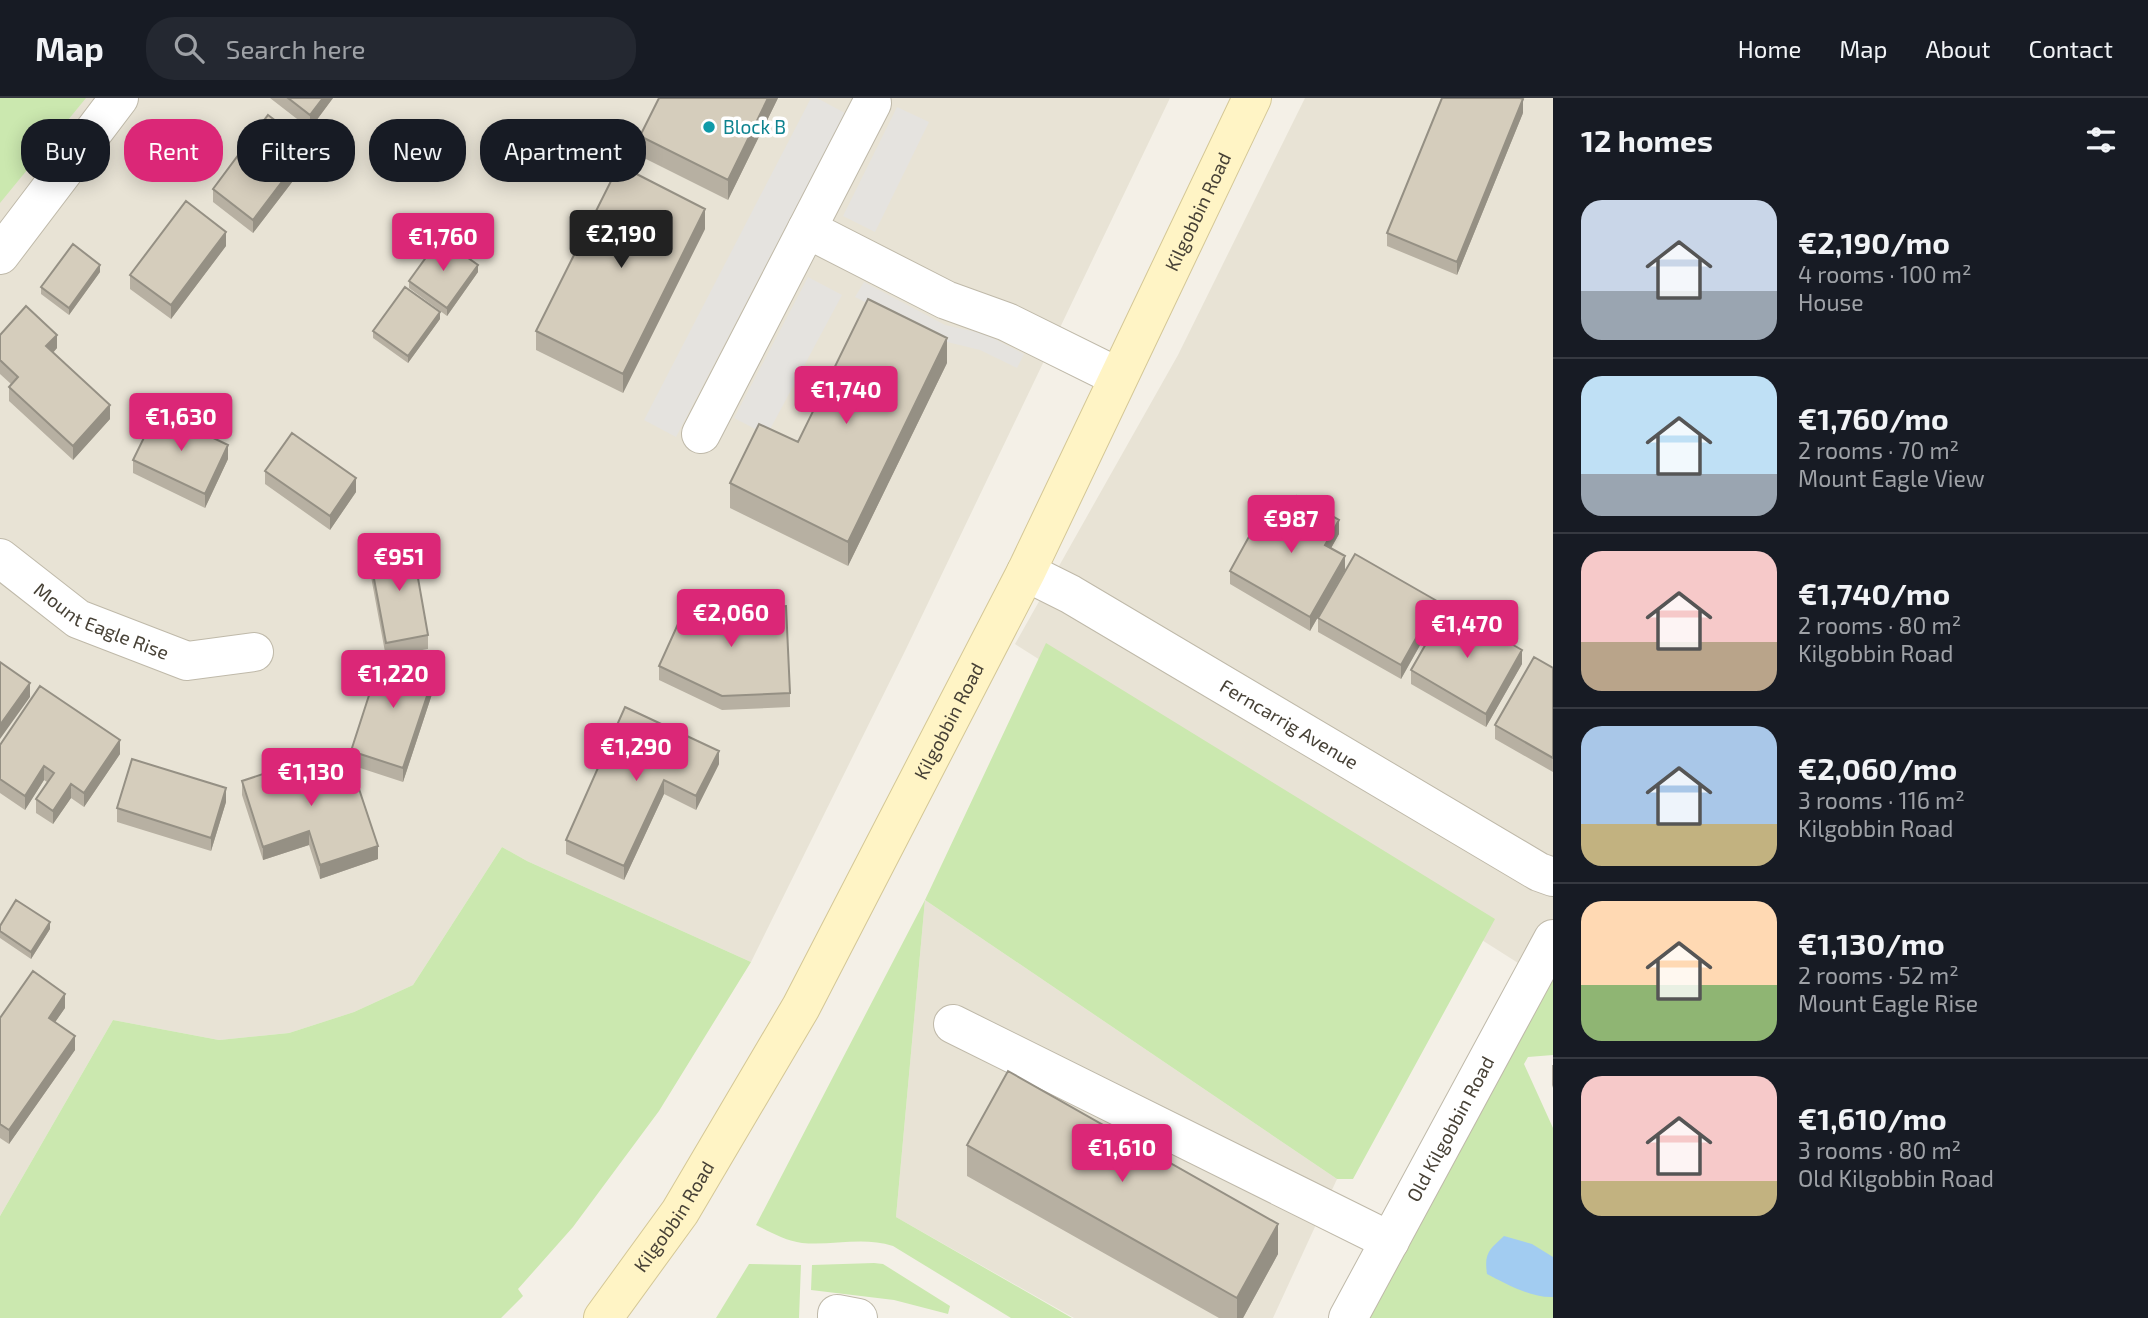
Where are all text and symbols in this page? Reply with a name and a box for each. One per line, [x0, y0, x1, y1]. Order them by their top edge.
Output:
search box [146, 17, 636, 80]
text: Map [35, 28, 104, 68]
icon: search [170, 29, 208, 67]
text: Search here [226, 33, 365, 64]
text: Home [1738, 34, 1801, 63]
text: Map [1839, 34, 1887, 63]
text: About [1925, 34, 1991, 63]
text: Contact [2029, 34, 2113, 63]
place label: Block B [723, 115, 786, 138]
chip: Buy [21, 119, 110, 182]
chip: Rent [124, 119, 223, 182]
chip: Filters [237, 119, 355, 182]
chip: New [369, 119, 466, 182]
chip: Apartment [480, 119, 646, 182]
marker: Block B [701, 119, 717, 135]
icon: filters [2082, 121, 2120, 159]
text: 12 homes [1581, 122, 1713, 158]
street label: Kilgobbin Road [1159, 149, 1235, 274]
pin: €2,190 [564, 211, 678, 270]
pin: €1,760 [386, 214, 500, 273]
text: €2,190 [586, 219, 656, 247]
text: €1,760 [408, 222, 478, 250]
text: €2,190/mo [1798, 224, 1950, 260]
icon: home [1637, 228, 1721, 312]
text: 4 rooms · 100 m² [1798, 260, 1972, 288]
text: House [1798, 288, 1864, 316]
pin: €1,740 [789, 366, 903, 426]
text: €1,740 [811, 375, 881, 403]
pin: €1,630 [124, 394, 238, 453]
text: €1,760/mo [1798, 400, 1949, 436]
text: €1,630 [145, 402, 217, 430]
icon: home [1637, 404, 1721, 488]
text: 2 rooms · 70 m² [1798, 436, 1959, 464]
text: Mount Eagle View [1798, 464, 1985, 492]
pin: €987 [1250, 496, 1332, 555]
text: €987 [1264, 504, 1318, 532]
pin: €951 [358, 533, 440, 593]
text: €951 [374, 542, 424, 570]
text: €1,740/mo [1798, 575, 1950, 611]
street label: Mount Eagle Rise [30, 577, 172, 664]
icon: home [1637, 579, 1721, 663]
pin: €2,060 [674, 589, 788, 649]
text: €2,060 [693, 598, 769, 626]
pin: €1,470 [1410, 601, 1524, 660]
text: €1,470 [1431, 609, 1503, 637]
text: 2 rooms · 80 m² [1798, 611, 1961, 639]
text: Kilgobbin Road [1798, 639, 1953, 667]
pin: €1,220 [336, 650, 450, 710]
text: €1,220 [357, 659, 429, 687]
street label: Kilgobbin Road [909, 659, 988, 783]
street label: Ferncarrig Avenue [1216, 674, 1363, 773]
pin: €1,290 [579, 724, 693, 783]
text: €1,290 [600, 732, 672, 760]
pin: €1,130 [254, 748, 368, 808]
text: €2,060/mo [1798, 750, 1957, 786]
icon: home [1637, 754, 1721, 838]
text: €1,130 [278, 757, 344, 785]
text: 3 rooms · 116 m² [1798, 786, 1965, 814]
text: Kilgobbin Road [1798, 814, 1953, 842]
text: €1,130/mo [1798, 925, 1945, 961]
icon: home [1637, 929, 1721, 1013]
text: 2 rooms · 52 m² [1798, 961, 1959, 989]
text: Mount Eagle Rise [1798, 989, 1978, 1017]
street label: Old Kilgobbin Road [1401, 1052, 1498, 1205]
text: €1,610/mo [1798, 1100, 1947, 1136]
icon: home [1637, 1104, 1721, 1188]
pin: €1,610 [1065, 1124, 1179, 1184]
text: €1,610 [1088, 1133, 1156, 1161]
text: 3 rooms · 80 m² [1798, 1136, 1961, 1164]
street label: Kilgobbin Road [628, 1157, 719, 1276]
text: Old Kilgobbin Road [1798, 1164, 1994, 1192]

